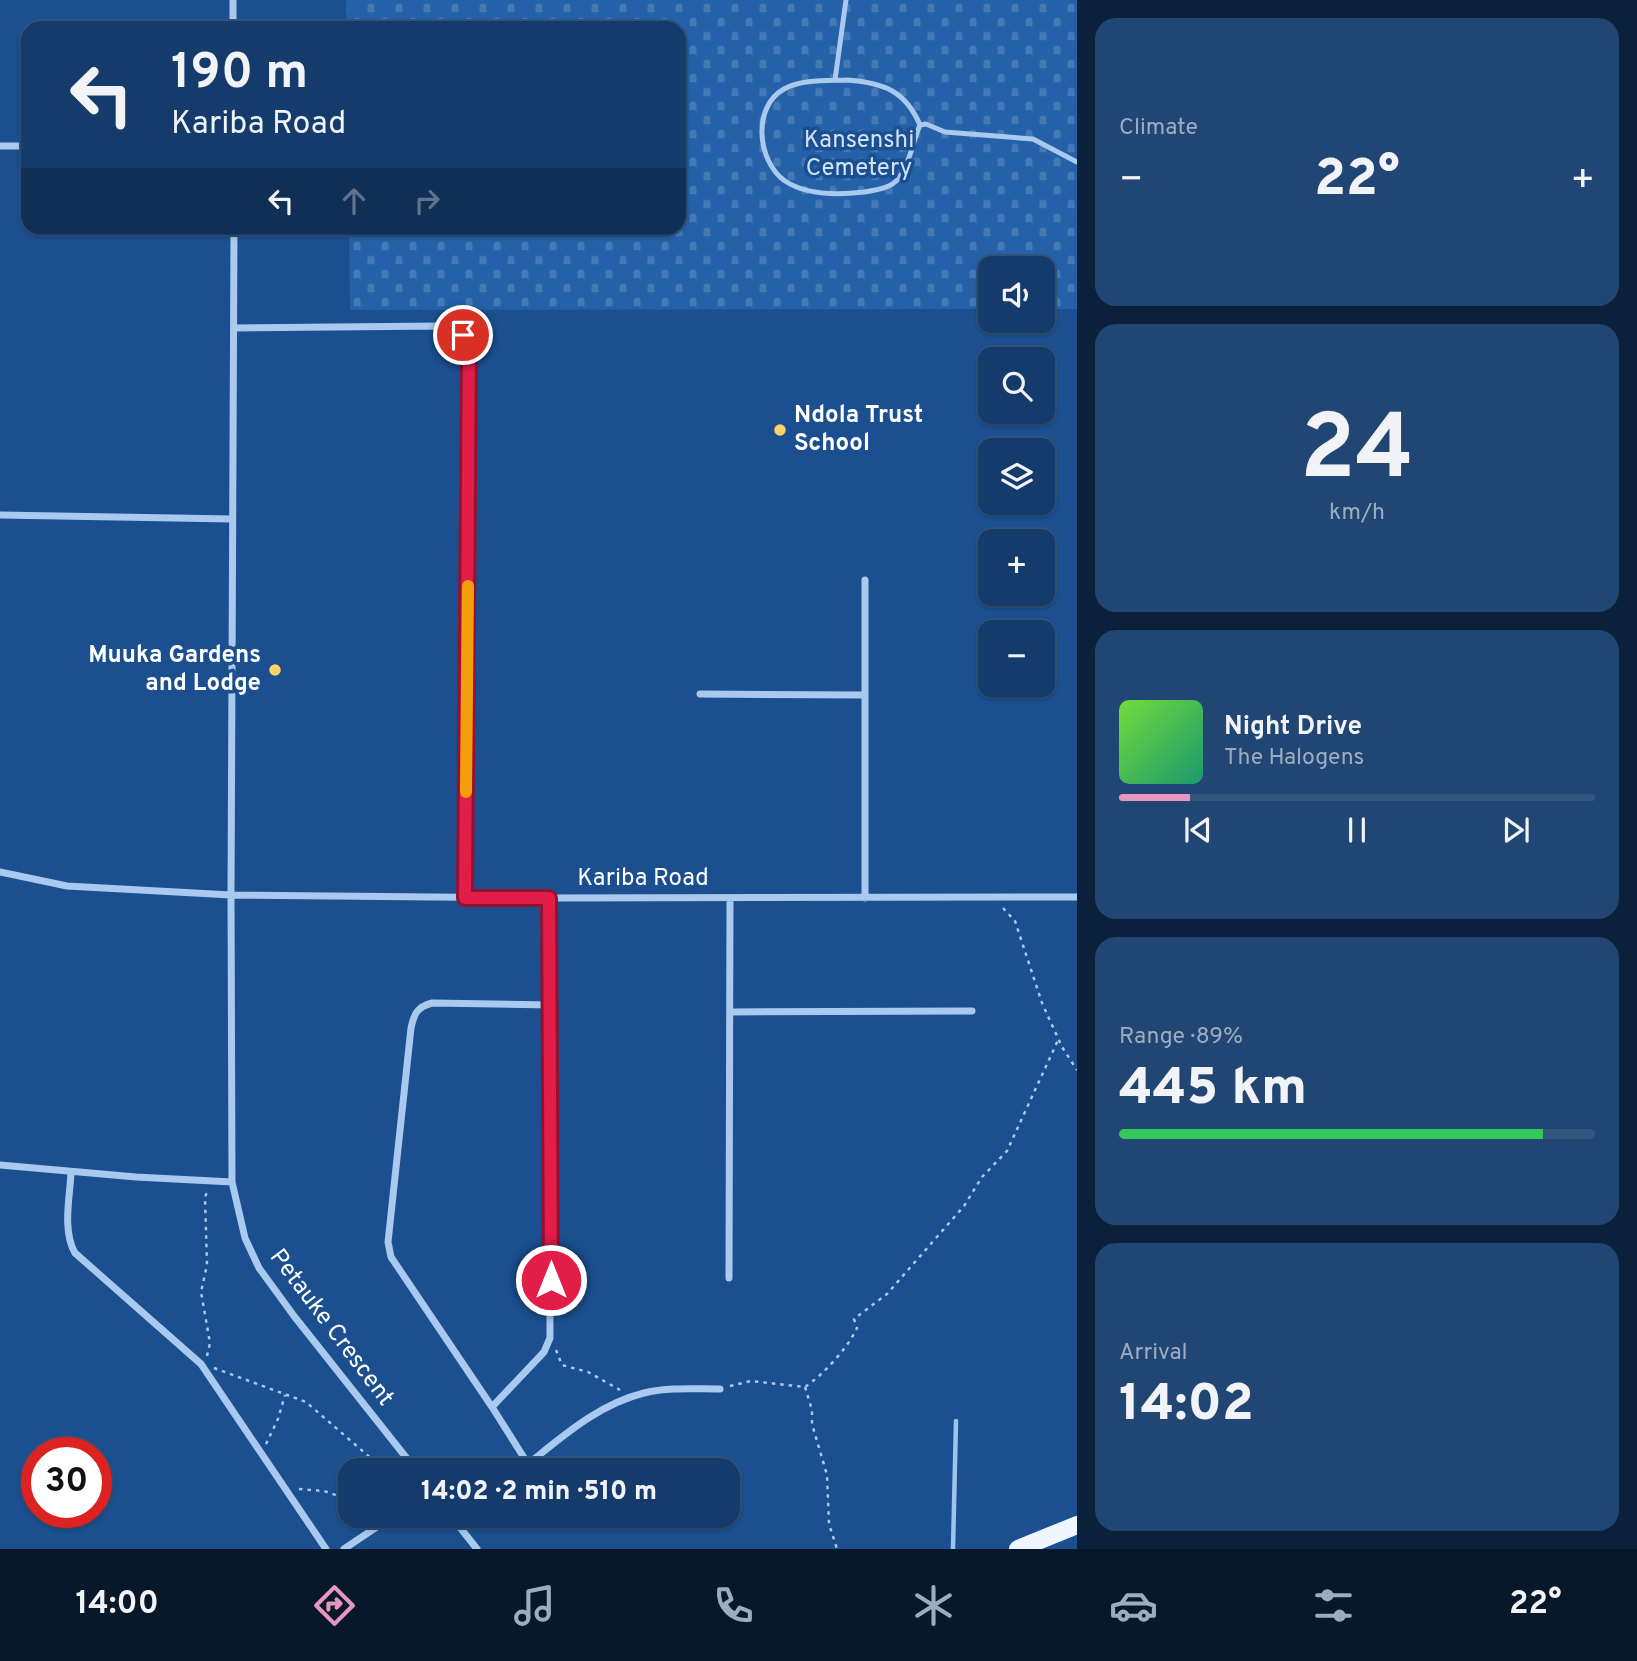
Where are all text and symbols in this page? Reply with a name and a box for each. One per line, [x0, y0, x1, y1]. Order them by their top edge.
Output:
text: 190 m [171, 44, 308, 106]
icon: left [56, 49, 147, 140]
text: Kariba Road [171, 105, 346, 145]
text: Climate [1119, 114, 1198, 143]
park label: Kansenshi Cemetery [804, 126, 914, 184]
text: 22° [1314, 148, 1400, 214]
text: − [1119, 157, 1144, 206]
text: + [1570, 157, 1595, 206]
icon: left [262, 182, 300, 220]
icon: ahead [335, 182, 373, 220]
icon: right [408, 182, 446, 220]
map controls [978, 256, 1055, 697]
button: sound [978, 256, 1055, 333]
pin [433, 305, 493, 365]
icon: arrive [444, 316, 482, 354]
button: search [978, 347, 1055, 424]
text: 24 [1300, 396, 1414, 511]
place label: Ndola Trust School [794, 401, 923, 459]
marker: Ndola Trust School [772, 422, 788, 438]
button: layers [978, 438, 1055, 515]
text: km/h [1329, 499, 1385, 528]
button: + [978, 529, 1055, 606]
button: − [978, 620, 1055, 697]
place label: Muuka Gardens and Lodge [88, 641, 261, 699]
marker: Muuka Gardens and Lodge [267, 662, 283, 678]
text: Night Drive [1224, 711, 1362, 744]
text: The Halogens [1224, 744, 1364, 773]
icon: previous [1179, 811, 1217, 849]
icon: pause [1338, 811, 1376, 849]
icon: next [1497, 811, 1535, 849]
street label: Kariba Road [577, 864, 709, 894]
text: Range · 89% [1119, 1023, 1243, 1052]
text: 445 km [1119, 1057, 1307, 1123]
position arrow [514, 1243, 588, 1317]
street label: Petauke Crescent [262, 1244, 400, 1412]
text: Arrival [1119, 1339, 1188, 1368]
text: 14:02 [1119, 1373, 1254, 1439]
speed limit sign: 30 [21, 1437, 112, 1528]
text: 14:02 · 2 min · 510 m [421, 1476, 657, 1509]
icon: directions [310, 1581, 359, 1630]
icon: music [510, 1581, 559, 1630]
icon: phone [709, 1581, 758, 1630]
icon: climate [909, 1581, 958, 1630]
icon: car [1109, 1581, 1158, 1630]
icon: filters [1309, 1581, 1358, 1630]
text: 14:00 [75, 1585, 159, 1625]
text: 22° [1509, 1585, 1562, 1625]

